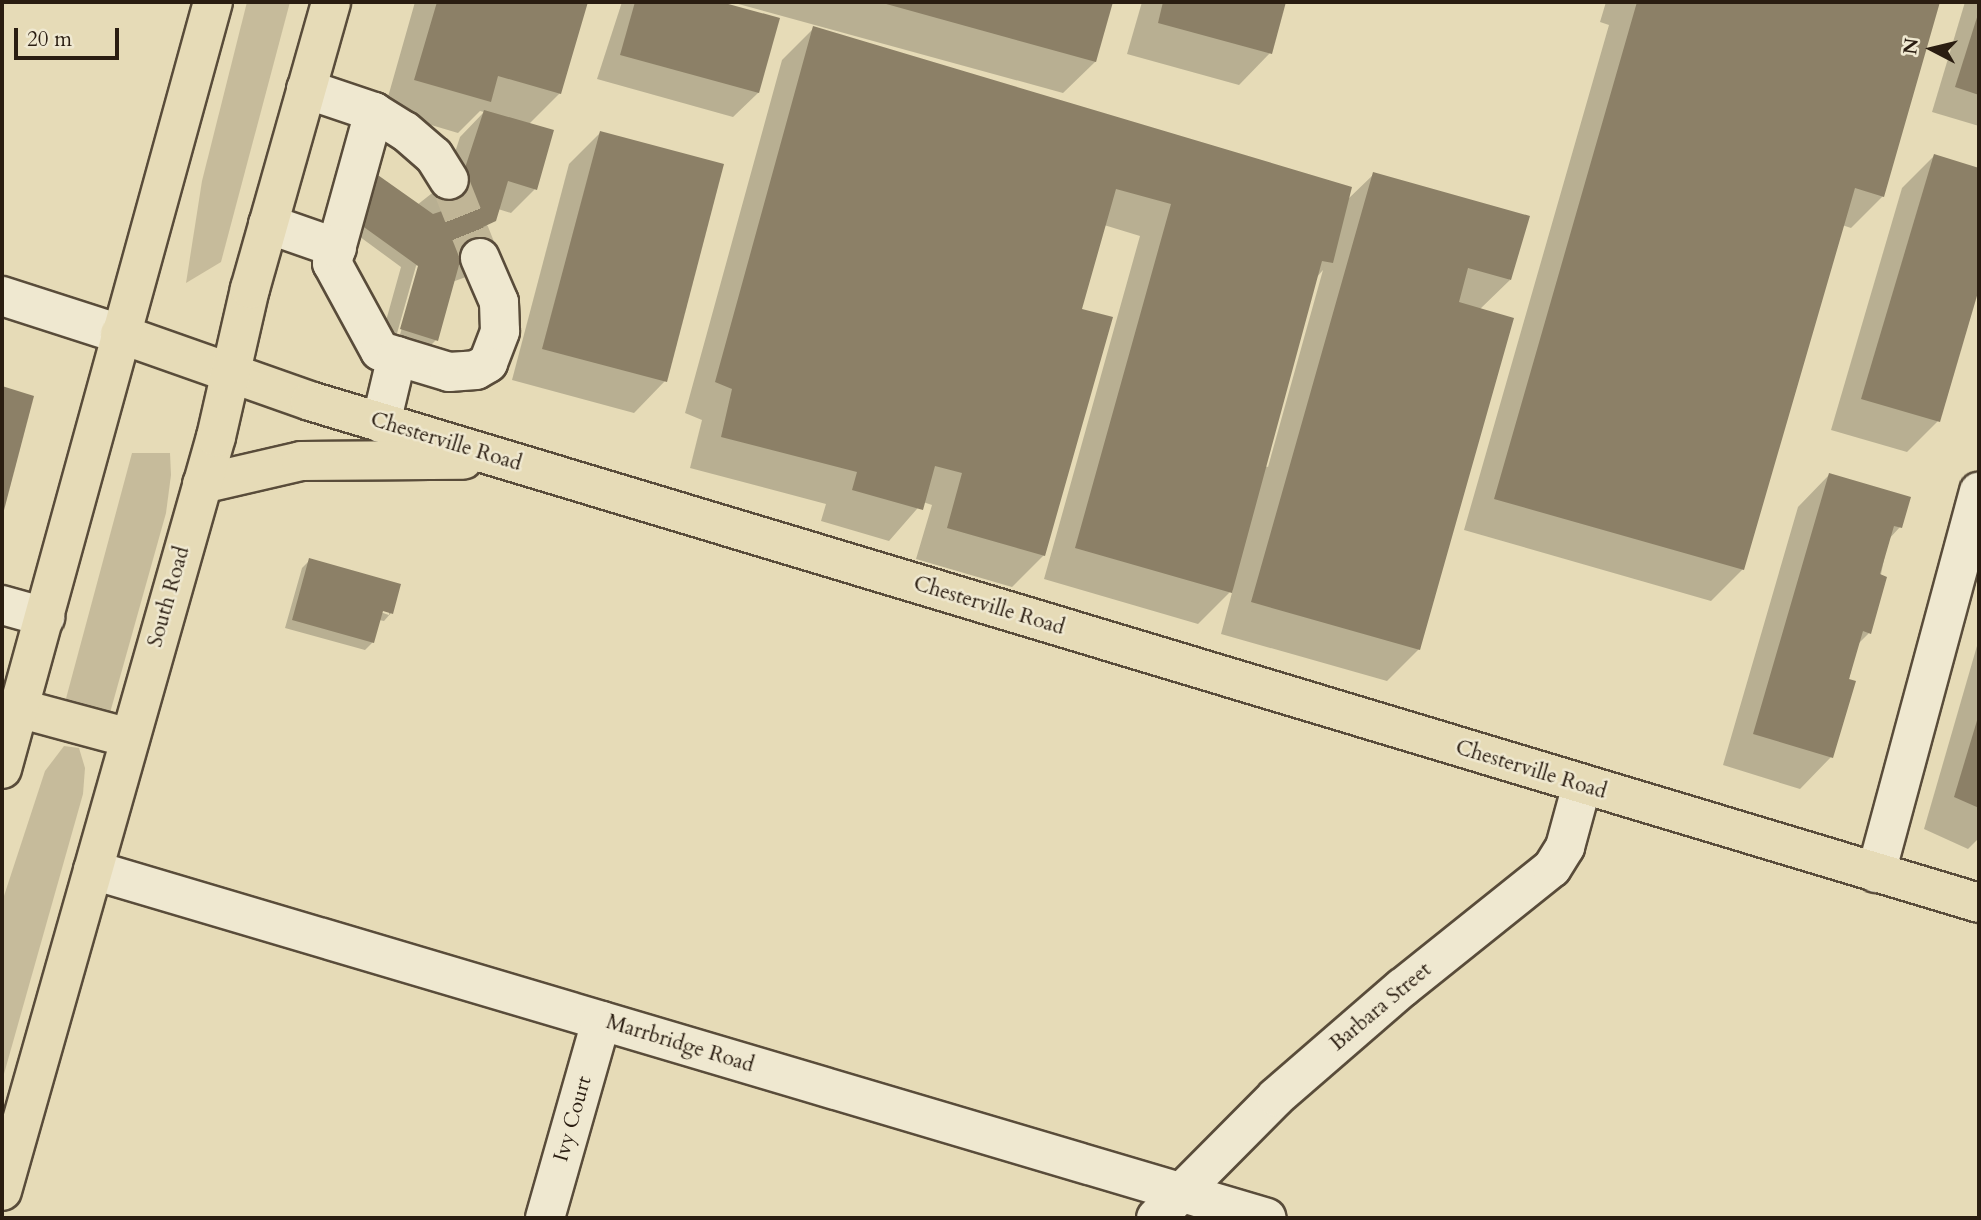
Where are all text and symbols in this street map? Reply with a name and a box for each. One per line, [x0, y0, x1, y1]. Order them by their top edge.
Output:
scale bar [18, 14, 122, 58]
north arrow [1897, 14, 1967, 84]
text: 20 m [27, 25, 72, 54]
text: N [1897, 37, 1925, 56]
street label: Chesterville Road [367, 407, 525, 477]
street label: South Road [143, 544, 195, 650]
street label: Chesterville Road [910, 571, 1068, 641]
street label: Chesterville Road [1452, 735, 1610, 805]
street label: Barbara Street [1325, 957, 1437, 1057]
street label: Marrbridge Road [603, 1010, 757, 1078]
street label: Ivy Court [549, 1073, 597, 1165]

